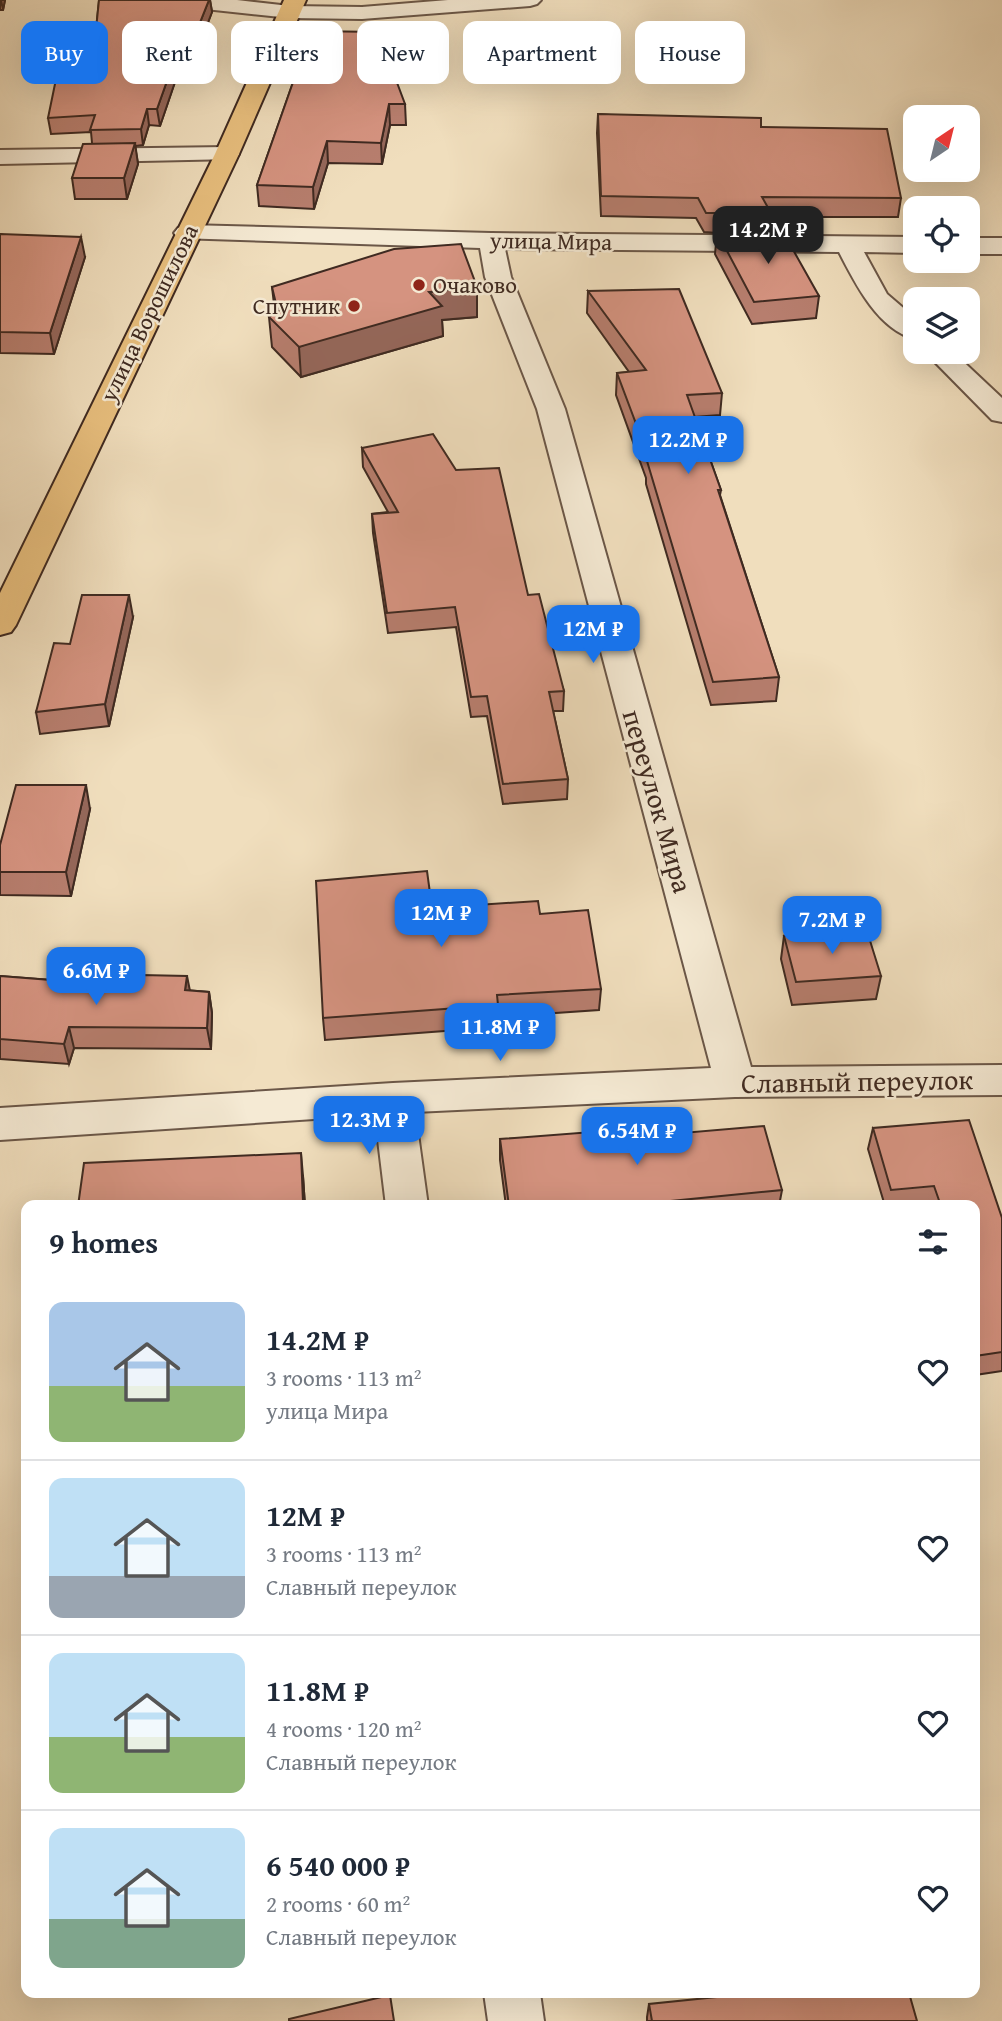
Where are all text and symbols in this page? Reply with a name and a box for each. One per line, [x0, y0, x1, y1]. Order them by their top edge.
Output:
chip: Buy [21, 21, 108, 84]
chip: Rent [122, 21, 217, 84]
chip: Filters [231, 21, 343, 84]
chip: New [357, 21, 449, 84]
chip: Apartment [463, 21, 621, 84]
chip: House [635, 21, 745, 84]
north arrow [903, 105, 980, 182]
map controls [903, 105, 980, 364]
button: locate [903, 196, 980, 273]
pin: 14.2M ₽ [703, 206, 833, 266]
text: 14.2M ₽ [728, 212, 808, 245]
street label: улица Ворошилова [91, 218, 206, 408]
street label: улица Мира [489, 223, 612, 258]
place label: Очаково [433, 268, 517, 301]
marker: Очаково [411, 277, 427, 293]
button: layers [903, 287, 980, 364]
place label: Спутник [253, 289, 340, 322]
marker: Спутник [346, 298, 362, 314]
pin: 12.2M ₽ [623, 416, 753, 476]
text: 12.2M ₽ [648, 422, 728, 455]
pin: 12M ₽ [544, 606, 642, 665]
text: 12M ₽ [563, 611, 623, 644]
street label: переулок Мира [613, 704, 704, 898]
pin: 12M ₽ [392, 890, 490, 949]
text: 12M ₽ [411, 895, 471, 928]
pin: 7.2M ₽ [775, 897, 889, 956]
text: 7.2M ₽ [798, 902, 866, 935]
pin: 6.6M ₽ [39, 948, 153, 1007]
text: 6.6M ₽ [62, 953, 130, 986]
pin: 11.8M ₽ [435, 1004, 565, 1063]
text: 11.8M ₽ [460, 1009, 540, 1042]
street label: Славный переулок [741, 1058, 974, 1103]
pin: 12.3M ₽ [304, 1096, 434, 1156]
text: 12.3M ₽ [329, 1102, 409, 1135]
pin: 6.54M ₽ [572, 1108, 702, 1167]
text: 6.54M ₽ [597, 1113, 677, 1146]
text: 9 homes [49, 1220, 158, 1264]
icon: filters [914, 1223, 952, 1261]
text: 14.2M ₽ [266, 1317, 369, 1361]
icon: home [105, 1330, 189, 1414]
icon: heart [914, 1353, 952, 1391]
text: 3 rooms · 113 m² [266, 1361, 421, 1394]
text: улица Мира [266, 1394, 388, 1427]
text: 12M ₽ [266, 1493, 345, 1537]
icon: home [105, 1506, 189, 1590]
icon: heart [914, 1529, 952, 1567]
text: 3 rooms · 113 m² [266, 1537, 421, 1570]
text: Славный переулок [266, 1570, 457, 1603]
text: 11.8M ₽ [266, 1668, 369, 1712]
icon: home [105, 1681, 189, 1765]
icon: heart [914, 1704, 952, 1742]
text: 4 rooms · 120 m² [266, 1712, 421, 1745]
text: Славный переулок [266, 1745, 457, 1778]
text: 6 540 000 ₽ [266, 1843, 410, 1887]
icon: home [105, 1856, 189, 1940]
icon: heart [914, 1879, 952, 1917]
text: 2 rooms · 60 m² [266, 1887, 410, 1920]
text: Славный переулок [266, 1920, 457, 1953]

